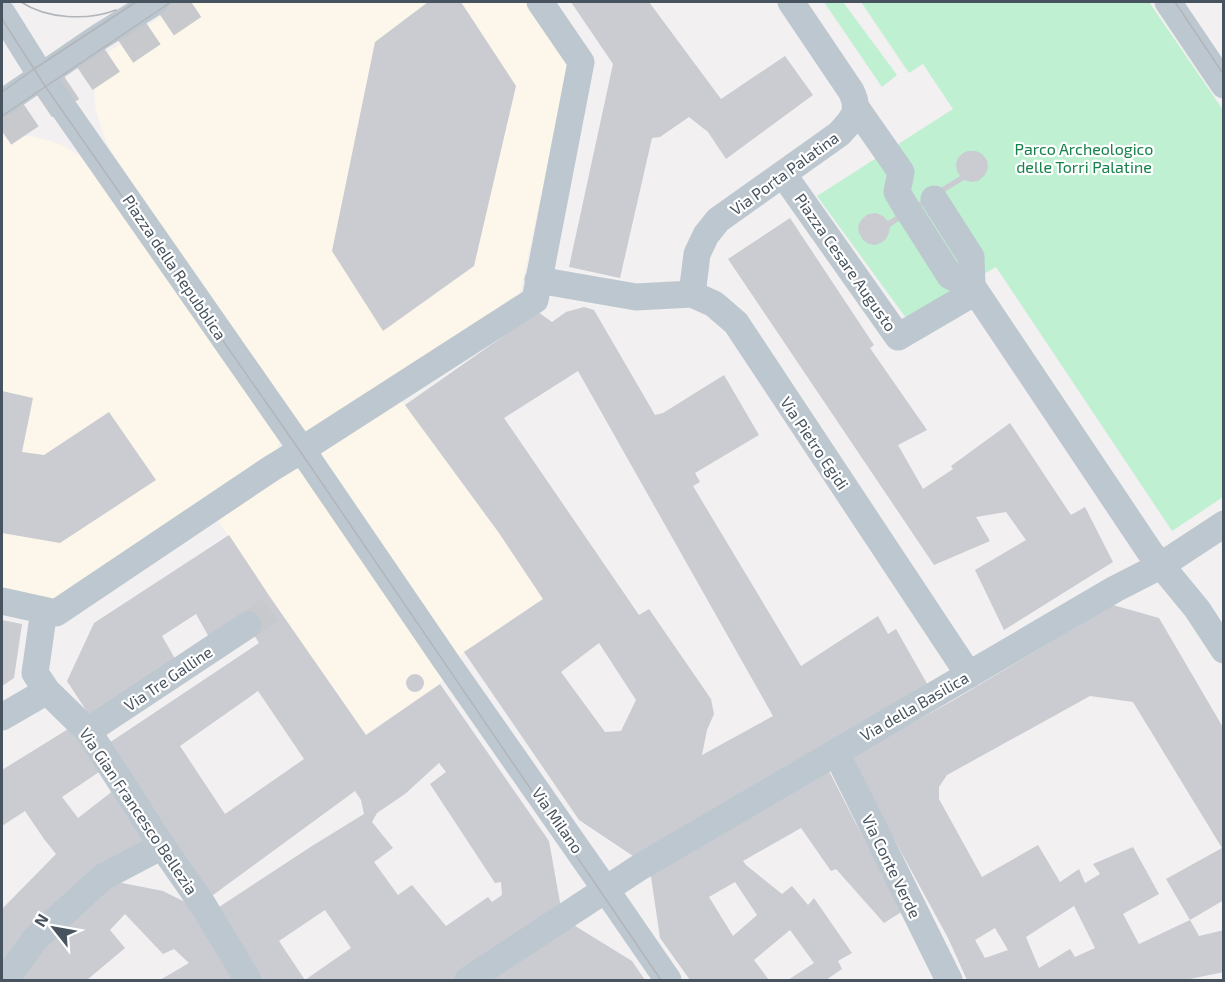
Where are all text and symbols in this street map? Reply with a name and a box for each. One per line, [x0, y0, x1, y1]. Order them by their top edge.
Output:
street label: Via Porta Palatina [726, 127, 842, 219]
park label: Parco Archeologico delle Torri Palatine [1015, 139, 1153, 176]
street label: Piazza Cesare Augusto [791, 189, 901, 335]
street label: Piazza della Repubblica [119, 191, 231, 343]
street label: Via Pietro Egidi [777, 393, 853, 493]
street label: Via Tre Galline [120, 642, 216, 714]
street label: Via della Basilica [857, 667, 971, 745]
street label: Via Gian Francesco Bellezia [76, 724, 202, 898]
street label: Via Milano [528, 783, 588, 857]
street label: Via Conte Verde [859, 811, 925, 921]
north arrow [24, 898, 84, 958]
text: N [30, 910, 52, 930]

